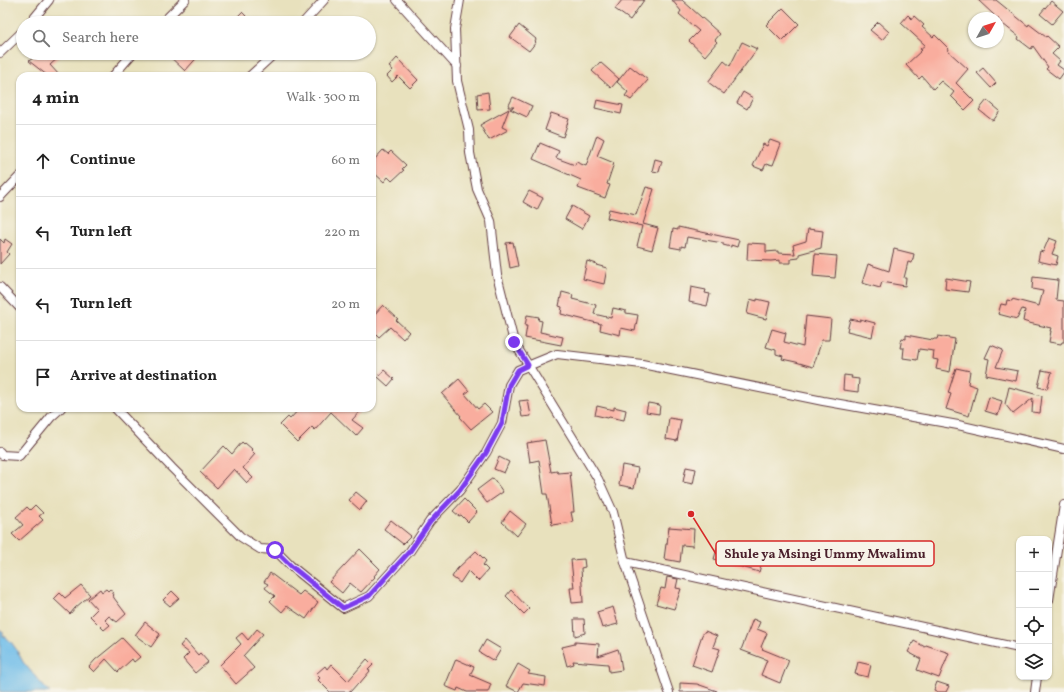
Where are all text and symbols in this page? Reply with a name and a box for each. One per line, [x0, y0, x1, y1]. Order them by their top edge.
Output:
north arrow [968, 12, 1004, 48]
search box [16, 16, 376, 60]
icon: search [30, 27, 52, 49]
text: Search here [62, 28, 139, 49]
text: 4 min [32, 87, 79, 110]
text: Walk · 300 m [286, 89, 360, 107]
icon: ahead [32, 150, 54, 172]
text: Continue [70, 150, 135, 171]
text: 60 m [332, 152, 360, 170]
icon: left [32, 222, 54, 244]
text: Turn left [70, 222, 132, 243]
text: 220 m [324, 224, 360, 242]
icon: left [32, 294, 54, 316]
text: Turn left [70, 294, 132, 315]
text: 20 m [331, 296, 360, 314]
route end [505, 333, 523, 351]
icon: arrive [32, 366, 54, 388]
text: Arrive at destination [70, 366, 217, 387]
map controls [1016, 536, 1052, 680]
button: + [1016, 536, 1052, 572]
route start [266, 541, 284, 559]
callout: Shule ya Msingi Ummy Mwalimu [716, 541, 934, 566]
text: Shule ya Msingi Ummy Mwalimu [724, 546, 926, 564]
button: − [1016, 572, 1052, 608]
button: locate [1016, 608, 1052, 644]
button: layers [1016, 644, 1052, 680]

